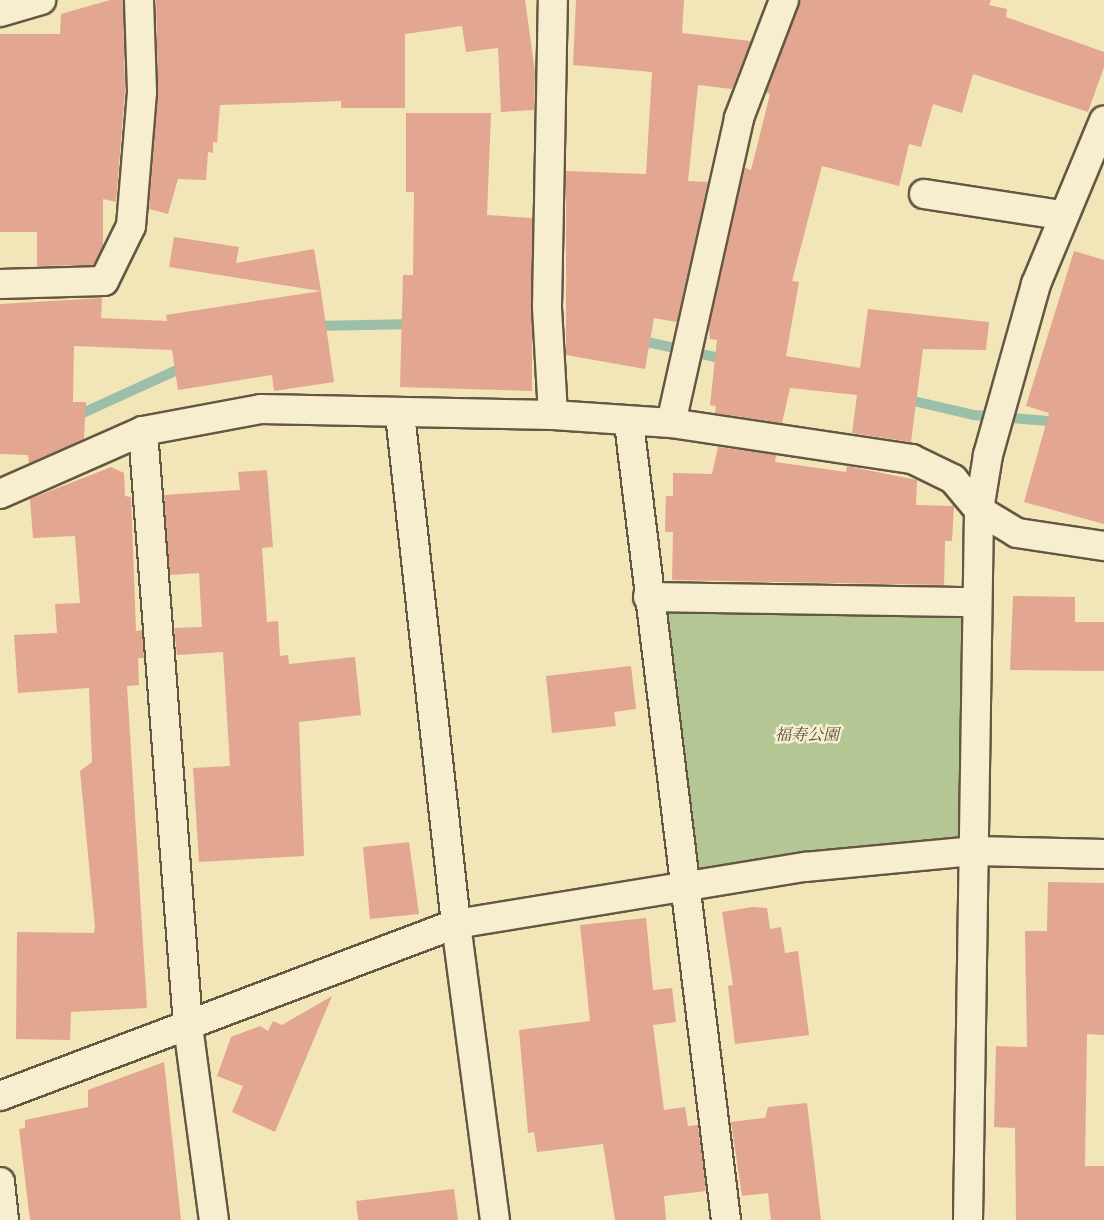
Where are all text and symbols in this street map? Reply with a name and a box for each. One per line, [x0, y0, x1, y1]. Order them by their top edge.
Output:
park label: 福寿公園 [775, 724, 839, 744]

